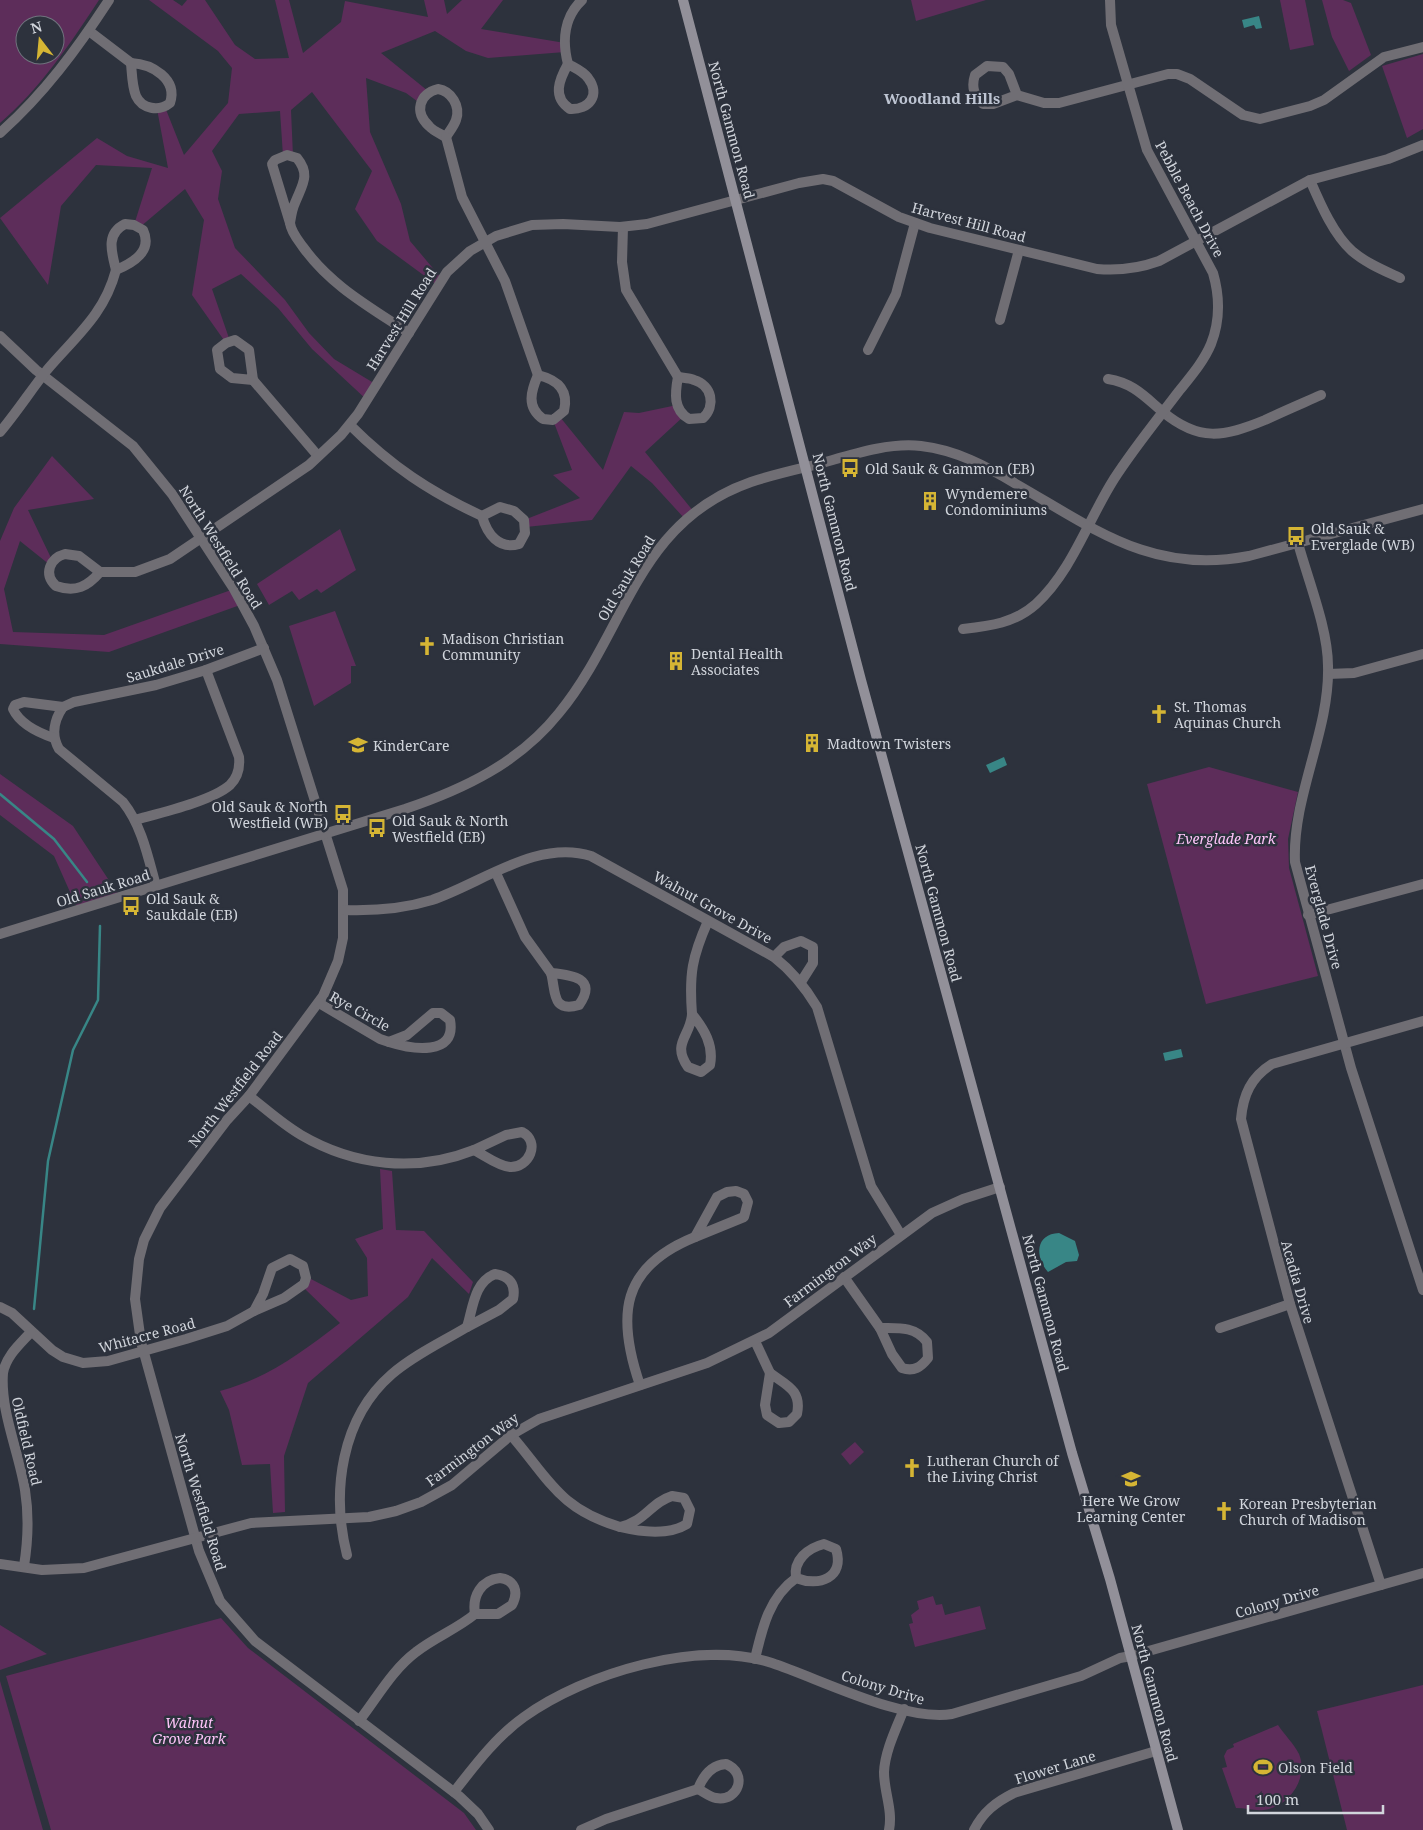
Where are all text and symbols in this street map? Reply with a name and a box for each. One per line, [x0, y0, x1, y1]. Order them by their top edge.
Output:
north arrow [15, 15, 65, 65]
text: N [28, 16, 44, 38]
street label: North Gammon Road [704, 59, 760, 201]
district label: Woodland Hills [884, 88, 1000, 108]
street label: Pebble Beach Drive [1151, 137, 1229, 261]
street label: Harvest Hill Road [910, 198, 1029, 247]
street label: Harvest Hill Road [362, 264, 440, 374]
street label: North Gammon Road [809, 451, 861, 593]
bus stop icon: Old Sauk & Gammon (EB) [839, 457, 861, 479]
place label: Old Sauk & Gammon (EB) [865, 459, 1035, 478]
street label: North Westfield Road [175, 482, 267, 613]
place label: Wyndemere Condominiums [945, 484, 1047, 519]
building icon: Wyndemere Condominiums [919, 490, 941, 512]
place label: Old Sauk & Everglade (WB) [1311, 519, 1415, 554]
bus stop icon: Old Sauk & Everglade (WB) [1285, 525, 1307, 547]
street label: Old Sauk Road [593, 531, 659, 624]
place label: Madison Christian Community [442, 629, 564, 664]
church icon: Madison Christian Community [416, 635, 438, 657]
street label: Saukdale Drive [124, 639, 226, 687]
place label: Dental Health Associates [691, 644, 783, 679]
building icon: Dental Health Associates [665, 650, 687, 672]
place label: St. Thomas Aquinas Church [1174, 697, 1281, 732]
church icon: St. Thomas Aquinas Church [1148, 703, 1170, 725]
building icon: Madtown Twisters [801, 732, 823, 754]
school or university icon: KinderCare [347, 734, 369, 756]
place label: Madtown Twisters [827, 734, 951, 753]
place label: KinderCare [373, 736, 450, 755]
place label: Old Sauk & North Westfield (WB) [212, 797, 328, 832]
bus stop icon: Old Sauk & North Westfield (WB) [332, 803, 354, 825]
place label: Old Sauk & North Westfield (EB) [392, 811, 508, 846]
bus stop icon: Old Sauk & North Westfield (EB) [366, 817, 388, 839]
park label: Everglade Park [1175, 829, 1277, 848]
street label: North Gammon Road [911, 842, 967, 984]
street label: Everglade Drive [1301, 863, 1347, 971]
street label: Old Sauk Road [54, 865, 153, 911]
street label: Walnut Grove Drive [650, 866, 776, 948]
place label: Old Sauk & Saukdale (EB) [146, 889, 238, 924]
bus stop icon: Old Sauk & Saukdale (EB) [120, 895, 142, 917]
street label: Rye Circle [326, 987, 394, 1035]
street label: North Westfield Road [184, 1027, 287, 1151]
street label: Farmington Way [780, 1229, 880, 1311]
street label: North Gammon Road [1018, 1232, 1074, 1374]
street label: Acadia Drive [1277, 1238, 1319, 1326]
street label: Whitacre Road [97, 1313, 198, 1357]
street label: Oldfield Road [8, 1395, 47, 1488]
street label: Farmington Way [422, 1408, 522, 1490]
street label: North Westfield Road [171, 1431, 231, 1573]
place label: Lutheran Church of the Living Christ [927, 1451, 1060, 1486]
church icon: Lutheran Church of the Living Christ [901, 1457, 923, 1479]
school or university icon: Here We Grow Learning Center [1120, 1468, 1142, 1490]
place label: Here We Grow Learning Center [1077, 1491, 1186, 1526]
place label: Korean Presbyterian Church of Madison [1239, 1494, 1377, 1529]
church icon: Korean Presbyterian Church of Madison [1213, 1500, 1235, 1522]
street label: Colony Drive [1233, 1580, 1321, 1622]
street label: North Gammon Road [1127, 1622, 1183, 1764]
street label: Colony Drive [839, 1665, 927, 1709]
park label: Walnut Grove Park [152, 1713, 227, 1748]
street label: Flower Lane [1012, 1746, 1098, 1788]
sports icon: Olson Field [1252, 1756, 1274, 1778]
place label: Olson Field [1278, 1758, 1353, 1777]
scale bar [1248, 1782, 1383, 1814]
text: 100 m [1256, 1789, 1299, 1809]

